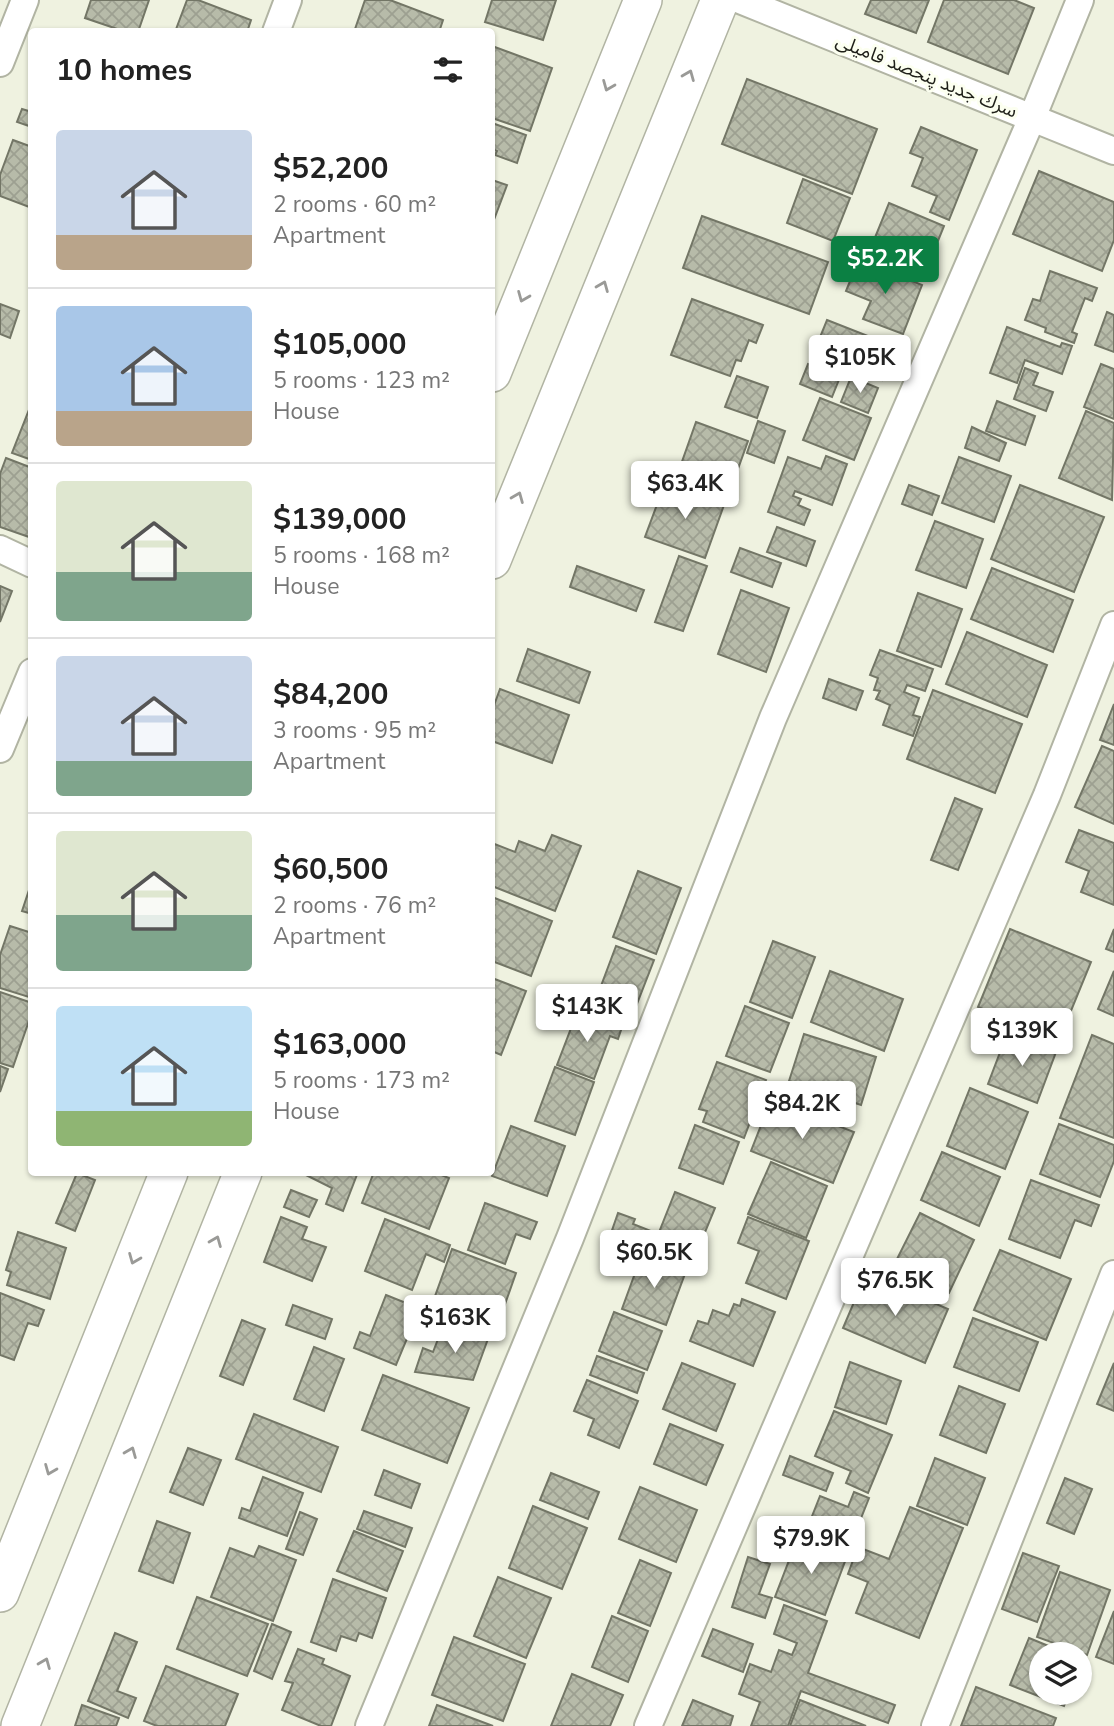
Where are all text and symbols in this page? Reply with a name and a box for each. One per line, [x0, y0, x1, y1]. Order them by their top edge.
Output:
street label: سرك جدید پنجصد فامیلی [832, 28, 1021, 124]
text: 10 homes [56, 50, 192, 91]
icon: filters [429, 51, 467, 89]
one-way arrow [681, 70, 695, 82]
one-way arrow [603, 79, 617, 91]
text: $52,200 [273, 148, 388, 189]
icon: home [112, 158, 196, 242]
text: 2 rooms · 60 m² [273, 189, 436, 220]
text: Apartment [273, 220, 385, 251]
pin: $52.2K [828, 236, 942, 296]
text: $52.2K [847, 243, 923, 274]
one-way arrow [595, 281, 609, 293]
one-way arrow [517, 290, 531, 302]
text: $105,000 [273, 324, 406, 365]
icon: home [112, 334, 196, 418]
pin: $105K [811, 336, 909, 395]
text: $105K [825, 342, 895, 373]
text: 5 rooms · 123 m² [273, 365, 450, 396]
text: House [273, 396, 340, 427]
pin: $63.4K [628, 462, 742, 521]
text: $63.4K [647, 468, 723, 499]
one-way arrow [509, 491, 523, 503]
text: $139,000 [273, 499, 406, 540]
icon: home [112, 509, 196, 593]
text: 5 rooms · 168 m² [273, 540, 450, 571]
text: House [273, 571, 340, 602]
text: $84,200 [273, 674, 388, 715]
icon: home [112, 684, 196, 768]
text: 3 rooms · 95 m² [273, 715, 436, 746]
text: Apartment [273, 746, 385, 777]
text: $60,500 [273, 849, 388, 890]
icon: home [112, 859, 196, 943]
text: 2 rooms · 76 m² [273, 890, 436, 921]
text: Apartment [273, 921, 385, 952]
pin: $143K [538, 984, 636, 1044]
text: $143K [552, 991, 622, 1022]
pin: $139K [973, 1009, 1071, 1068]
text: $139K [987, 1015, 1057, 1046]
text: $163,000 [273, 1024, 406, 1065]
icon: home [112, 1034, 196, 1118]
text: 5 rooms · 173 m² [273, 1065, 450, 1096]
pin: $84.2K [745, 1082, 859, 1141]
text: $84.2K [764, 1088, 840, 1119]
text: House [273, 1096, 340, 1127]
pin: $60.5K [597, 1230, 711, 1290]
one-way arrow [207, 1235, 221, 1247]
text: $60.5K [616, 1237, 692, 1268]
one-way arrow [129, 1252, 143, 1264]
pin: $76.5K [838, 1258, 952, 1318]
text: $76.5K [857, 1265, 933, 1296]
pin: $163K [406, 1296, 504, 1355]
text: $163K [420, 1302, 490, 1333]
one-way arrow [122, 1446, 136, 1458]
one-way arrow [44, 1463, 58, 1475]
pin: $79.9K [754, 1516, 868, 1576]
text: $79.9K [773, 1523, 849, 1554]
map controls [1029, 1642, 1092, 1705]
button: layers [1029, 1642, 1092, 1705]
one-way arrow [37, 1657, 51, 1669]

